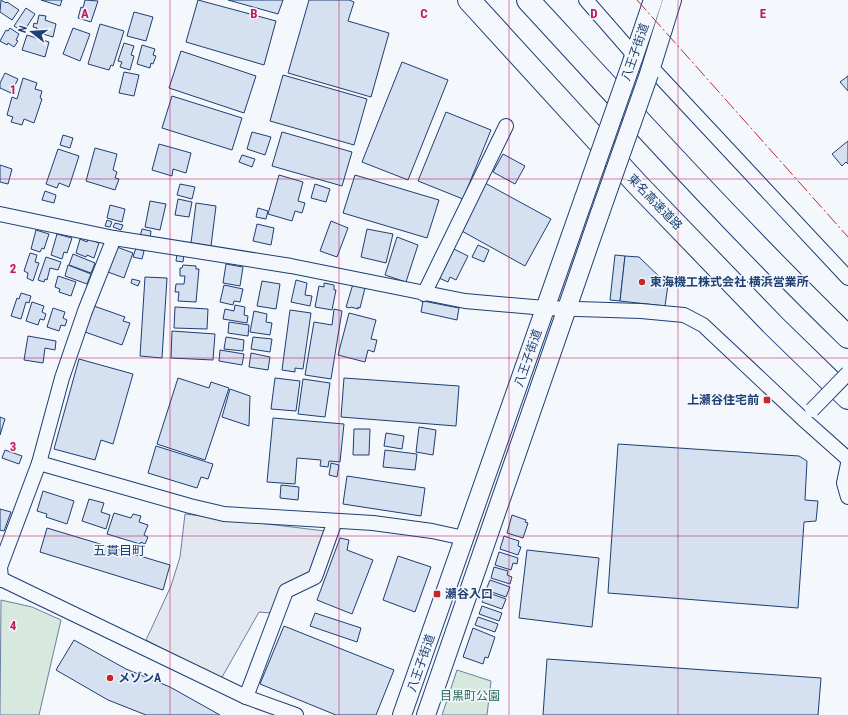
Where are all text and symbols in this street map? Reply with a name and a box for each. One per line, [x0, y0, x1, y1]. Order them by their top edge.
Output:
text: A [81, 6, 89, 21]
text: B [250, 6, 258, 21]
text: C [420, 6, 428, 21]
text: D [590, 6, 598, 21]
text: E [760, 6, 767, 21]
north arrow [12, 12, 52, 52]
street label: 八王子街道 [619, 21, 651, 83]
text: N [16, 24, 30, 34]
text: 1 [10, 82, 16, 97]
street label: 東名高速道路 [625, 171, 685, 233]
text: 2 [10, 261, 17, 276]
place label: 東海機工株式会社 横浜営業所 [650, 275, 809, 289]
marker: 東海機工株式会社 横浜営業所 [637, 277, 647, 287]
street label: 八王子街道 [512, 327, 544, 389]
place label: 上瀬谷住宅前 [687, 393, 759, 407]
marker: 上瀬谷住宅前 [762, 395, 772, 405]
text: 3 [10, 439, 16, 454]
district label: 五貫目町 [93, 543, 145, 558]
place label: 瀬谷入口 [445, 587, 493, 601]
marker: 瀬谷入口 [432, 589, 442, 599]
text: 4 [10, 618, 17, 633]
street label: 八王子街道 [405, 632, 437, 694]
place label: メゾンA [118, 671, 162, 685]
marker: メゾンA [105, 673, 115, 683]
park label: 目黒町公園 [440, 689, 500, 703]

